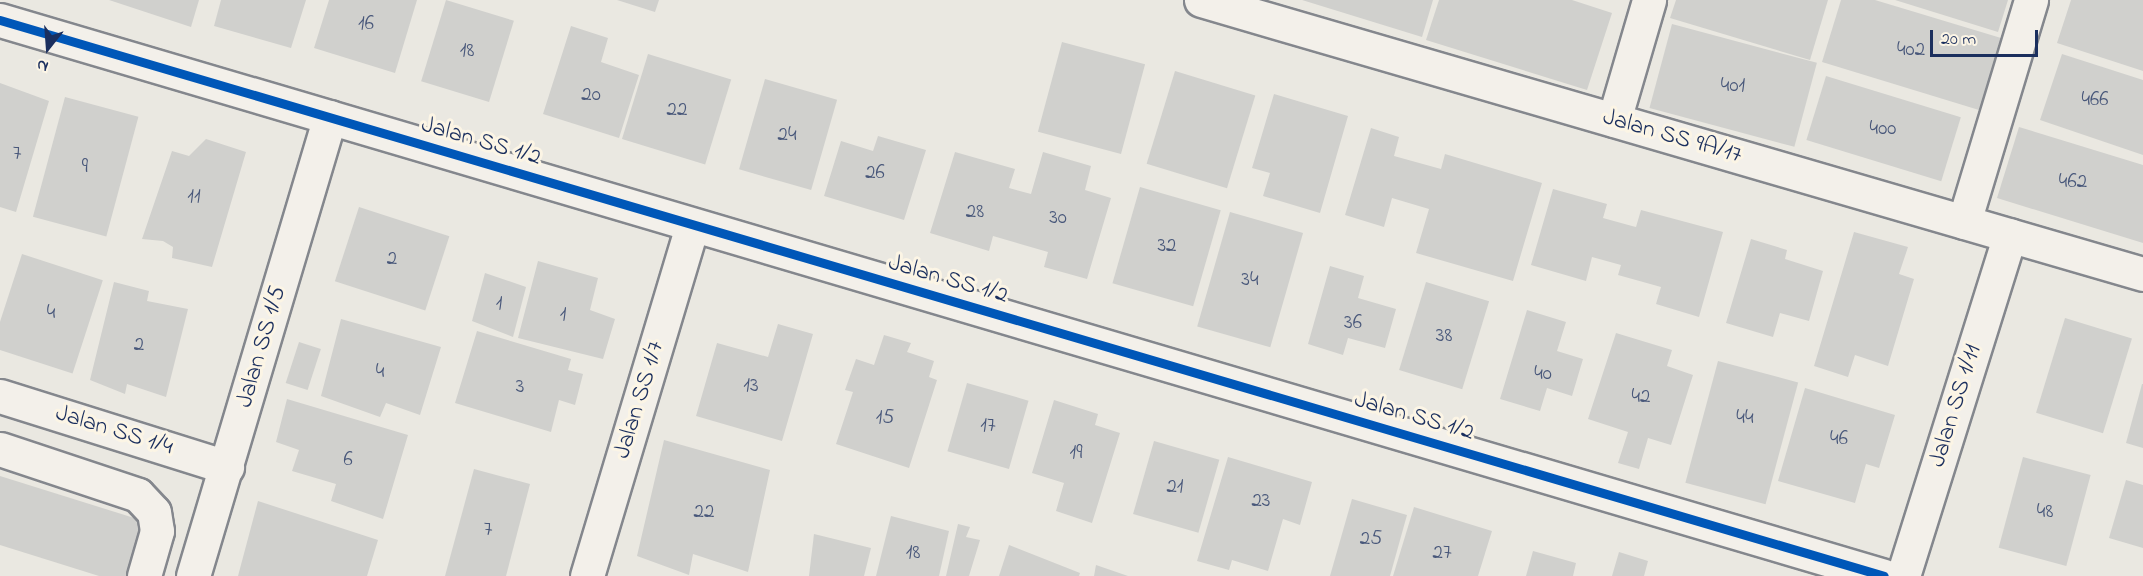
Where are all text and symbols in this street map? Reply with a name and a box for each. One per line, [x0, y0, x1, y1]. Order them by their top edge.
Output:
house number: 16 [358, 11, 374, 37]
north arrow [18, 18, 78, 78]
scale bar [1933, 18, 2041, 56]
text: 20 m [1941, 27, 1976, 53]
house number: 402 [1897, 37, 1925, 63]
house number: 18 [460, 38, 474, 64]
text: N [34, 52, 51, 78]
house number: 401 [1721, 73, 1745, 99]
house number: 20 [581, 82, 601, 108]
house number: 466 [2081, 87, 2109, 113]
house number: 22 [667, 97, 687, 123]
street label: Jalan SS 9A/17 [1599, 103, 1745, 171]
street label: Jalan SS 1/2 [418, 111, 544, 173]
house number: 400 [1870, 116, 1896, 142]
house number: 24 [777, 122, 797, 148]
house number: 7 [13, 141, 21, 167]
house number: 9 [82, 154, 88, 180]
house number: 26 [865, 160, 885, 186]
house number: 462 [2059, 169, 2087, 195]
house number: 11 [187, 184, 201, 210]
house number: 28 [966, 199, 984, 225]
house number: 30 [1049, 205, 1067, 231]
house number: 32 [1157, 233, 1177, 259]
house number: 2 [387, 246, 397, 272]
street label: Jalan SS 1/2 [885, 249, 1011, 311]
house number: 34 [1241, 267, 1259, 293]
street label: Jalan SS 1/5 [231, 283, 293, 411]
house number: 1 [496, 291, 502, 317]
house number: 4 [47, 300, 55, 326]
house number: 1 [560, 302, 566, 328]
house number: 36 [1344, 310, 1362, 336]
house number: 38 [1436, 323, 1452, 349]
house number: 2 [134, 332, 144, 358]
street label: Jalan SS 1/7 [609, 338, 671, 462]
street label: Jalan SS 1/11 [1924, 341, 1988, 471]
house number: 4 [376, 359, 384, 385]
house number: 40 [1534, 361, 1552, 387]
house number: 13 [743, 373, 759, 399]
house number: 3 [516, 374, 524, 400]
house number: 42 [1631, 384, 1651, 410]
street label: Jalan SS 1/2 [1351, 386, 1477, 448]
street label: Jalan SS 1/4 [52, 400, 176, 462]
house number: 15 [876, 405, 894, 431]
house number: 44 [1736, 405, 1754, 431]
house number: 17 [980, 413, 996, 439]
house number: 46 [1830, 426, 1848, 452]
house number: 19 [1070, 440, 1082, 466]
house number: 6 [343, 447, 353, 473]
house number: 21 [1166, 474, 1184, 500]
house number: 23 [1251, 488, 1271, 514]
house number: 22 [694, 499, 714, 525]
house number: 48 [2037, 499, 2053, 525]
house number: 7 [484, 517, 492, 543]
house number: 25 [1360, 526, 1382, 552]
house number: 18 [906, 540, 920, 566]
house number: 27 [1432, 540, 1452, 566]

